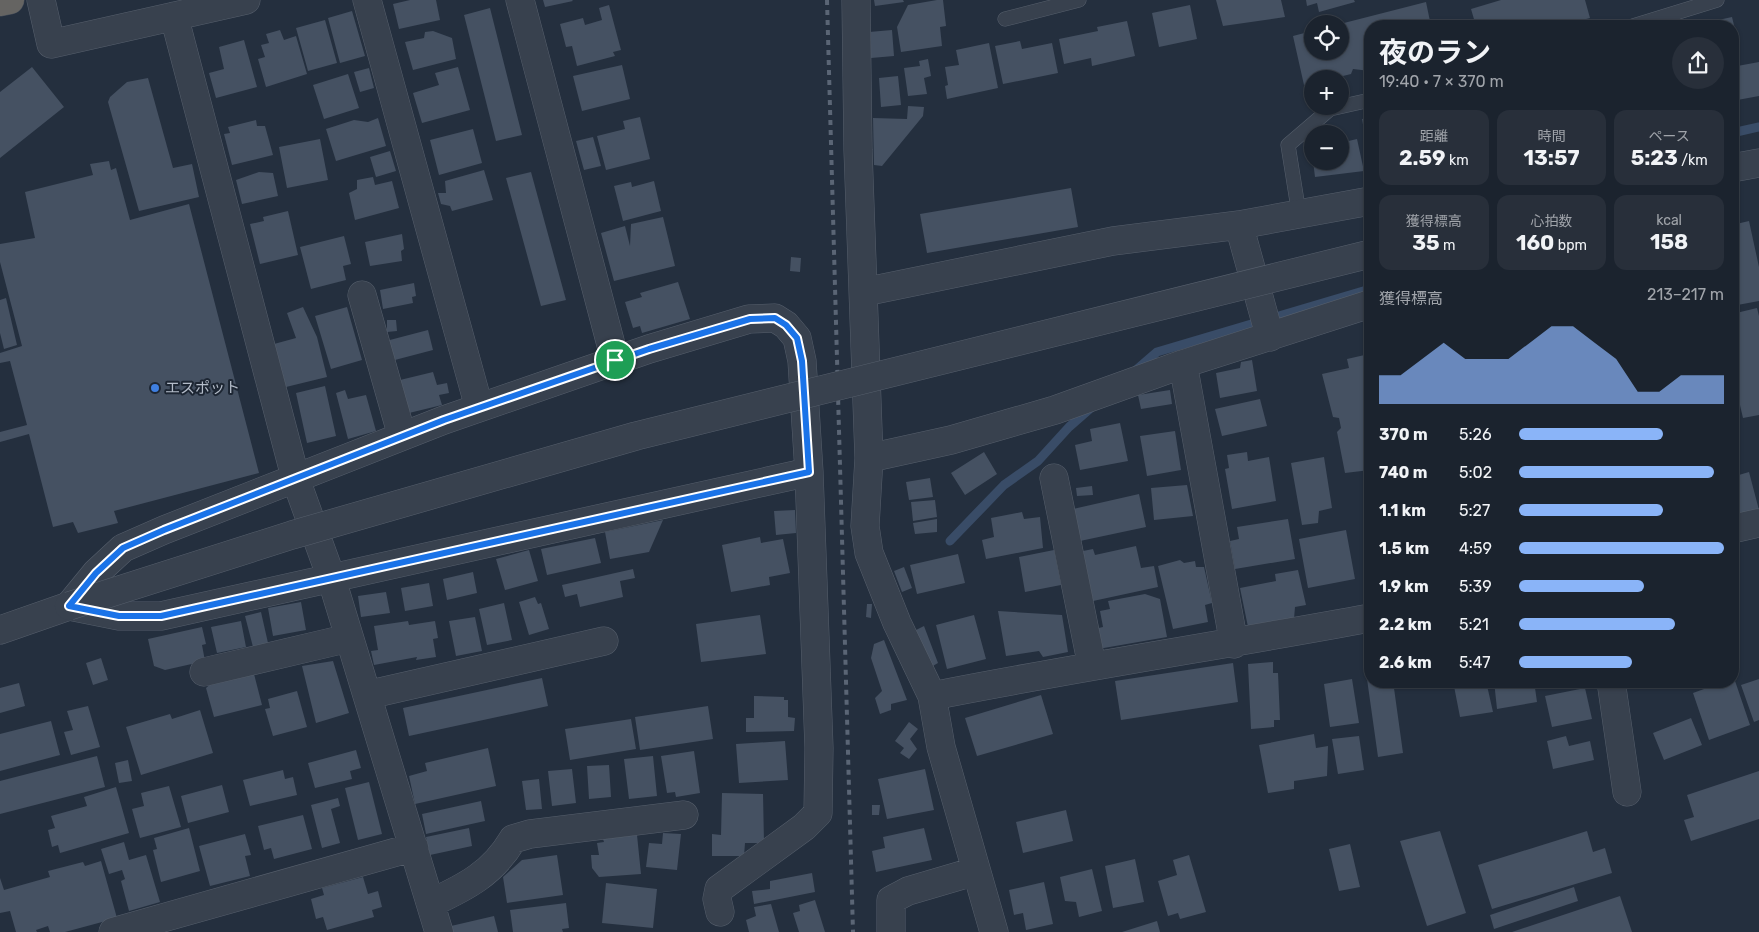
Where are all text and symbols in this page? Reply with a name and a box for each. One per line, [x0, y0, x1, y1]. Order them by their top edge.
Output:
map controls [1304, 15, 1349, 170]
button: locate [1304, 15, 1349, 60]
text: 夜のラン [1379, 36, 1491, 69]
button: share [1672, 37, 1724, 89]
button: + [1304, 70, 1349, 115]
text: 19:40 · 7 × 370 m [1379, 72, 1504, 91]
button: − [1304, 125, 1349, 170]
text: 距離 [1420, 128, 1448, 145]
text: 時間 [1537, 128, 1565, 145]
text: ペース [1649, 128, 1690, 145]
text: 2.59 [1399, 145, 1446, 170]
text: 13:57 [1523, 145, 1580, 170]
text: 5:23 [1631, 145, 1678, 170]
text: km [1446, 152, 1469, 169]
text: /km [1678, 152, 1708, 169]
text: kcal [1656, 212, 1682, 229]
text: 獲得標高 [1406, 213, 1462, 230]
text: 心拍数 [1530, 213, 1572, 230]
text: 158 [1650, 229, 1688, 254]
text: 35 [1412, 230, 1440, 255]
text: 160 [1516, 230, 1554, 255]
text: m [1440, 237, 1455, 254]
text: bpm [1554, 237, 1587, 254]
text: 213–217 m [1647, 285, 1724, 304]
text: 獲得標高 [1379, 289, 1443, 308]
pin [594, 339, 636, 381]
icon: arrive [601, 346, 629, 374]
place label: エスポット [165, 379, 240, 397]
marker: エスポット [149, 382, 161, 394]
text: 370 m [1379, 425, 1428, 444]
text: 5:26 [1459, 425, 1492, 444]
text: 740 m [1379, 463, 1428, 482]
text: 5:02 [1459, 463, 1492, 482]
text: 1.1 km [1379, 501, 1426, 520]
text: 5:27 [1459, 501, 1490, 520]
text: 1.5 km [1379, 539, 1429, 558]
text: 4:59 [1459, 539, 1492, 558]
text: 1.9 km [1379, 577, 1429, 596]
text: 5:39 [1459, 577, 1492, 596]
text: 2.2 km [1379, 615, 1432, 634]
text: 5:21 [1459, 615, 1489, 634]
text: 2.6 km [1379, 653, 1432, 672]
text: 5:47 [1459, 653, 1490, 672]

